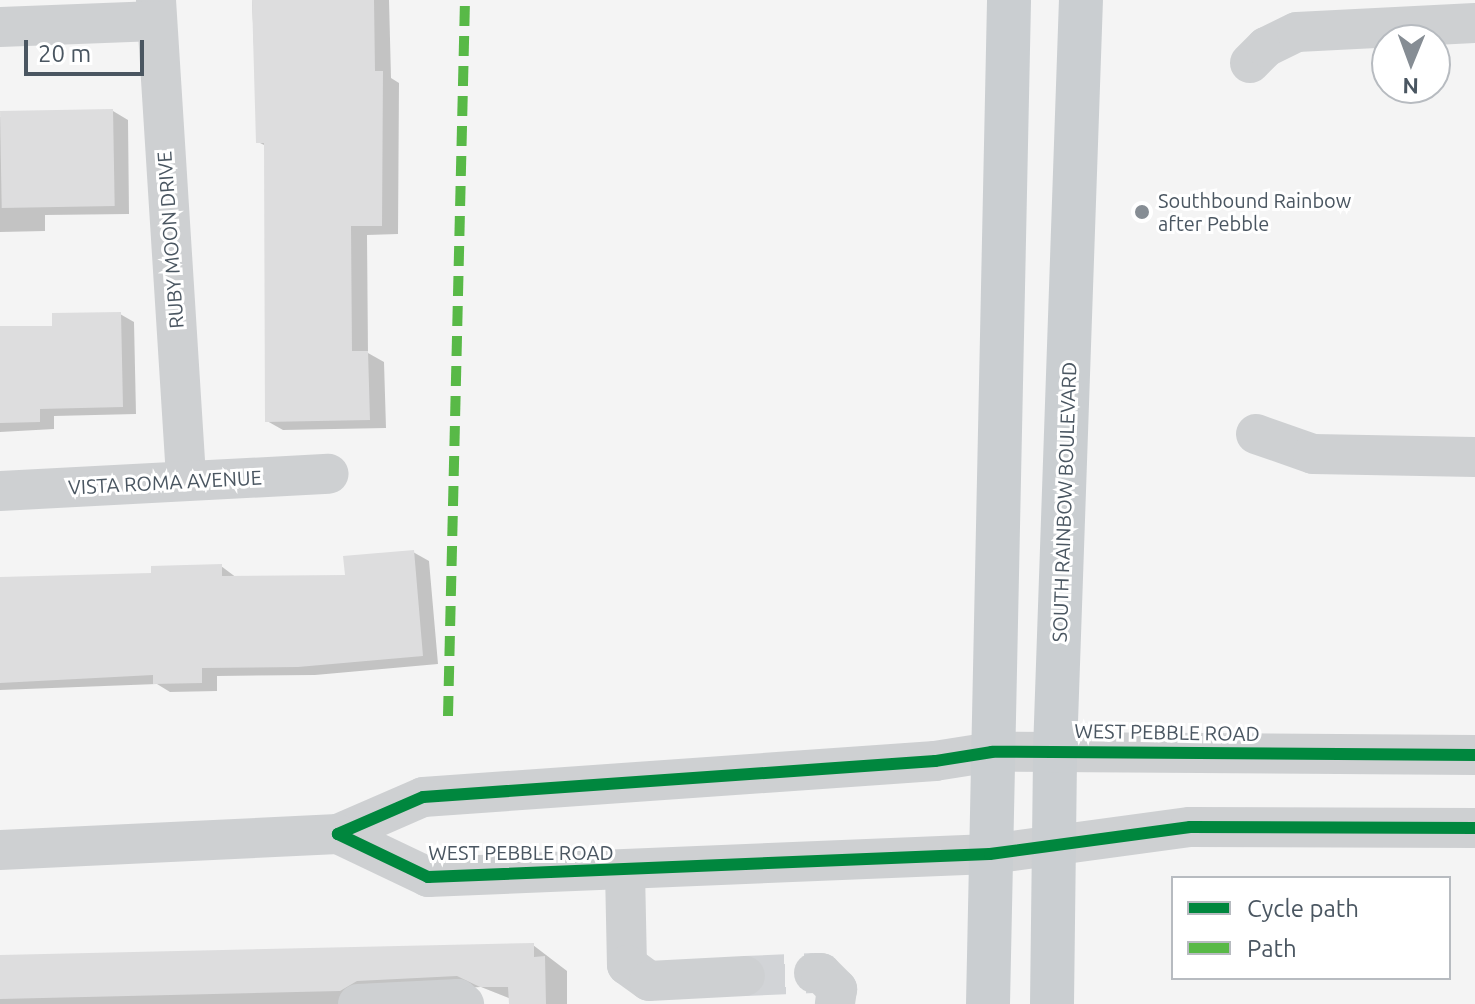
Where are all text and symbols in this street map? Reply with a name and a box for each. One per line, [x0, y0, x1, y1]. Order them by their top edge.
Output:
scale bar [28, 24, 148, 74]
north arrow [1371, 24, 1451, 104]
text: 20 m [38, 40, 91, 67]
text: N [1402, 74, 1419, 99]
street label: RUBY MOON DRIVE [152, 151, 188, 329]
place label: Southbound Rainbow after Pebble [1158, 188, 1351, 235]
marker: Southbound Rainbow after Pebble [1133, 203, 1151, 221]
street label: SOUTH RAINBOW BOULEVARD [1047, 361, 1081, 643]
street label: VISTA ROMA AVENUE [68, 465, 262, 499]
street label: WEST PEBBLE ROAD [1074, 718, 1260, 746]
street label: WEST PEBBLE ROAD [428, 840, 614, 864]
legend [1171, 876, 1451, 980]
text: Cycle path [1247, 895, 1359, 922]
text: Path [1247, 935, 1297, 962]

